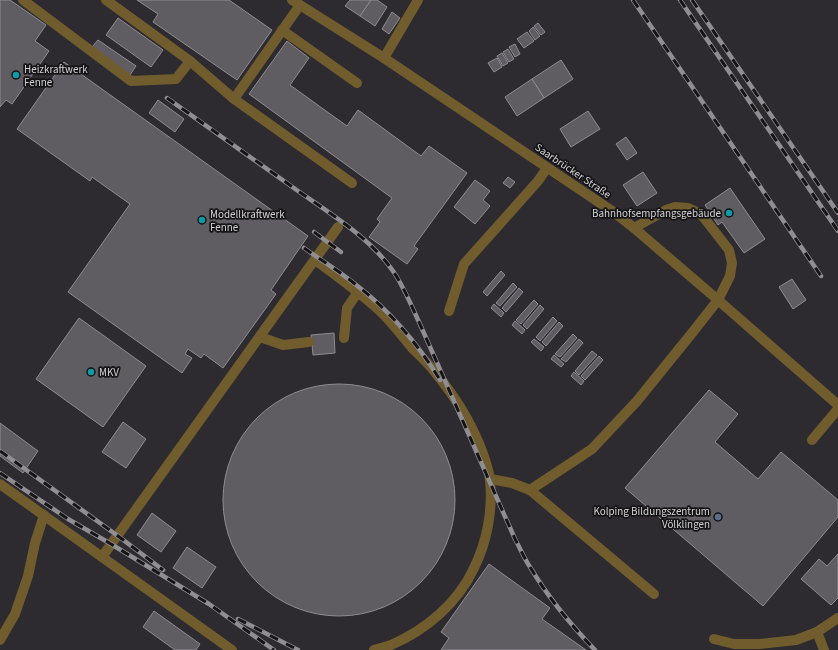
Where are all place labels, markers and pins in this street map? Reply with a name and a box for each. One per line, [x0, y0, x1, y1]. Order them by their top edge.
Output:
place label: Heizkraftwerk Fenne [24, 62, 88, 90]
marker: Heizkraftwerk Fenne [11, 70, 21, 80]
place label: Bahnhofsempfangsgebäude [592, 206, 722, 221]
place label: Modellkraftwerk Fenne [210, 207, 285, 235]
marker: Bahnhofsempfangsgebäude [724, 208, 734, 218]
marker: Modellkraftwerk Fenne [197, 215, 207, 225]
place label: MKV [99, 365, 119, 380]
marker: MKV [86, 367, 96, 377]
place label: Kolping Bildungszentrum Völklingen [593, 504, 710, 532]
marker: Kolping Bildungszentrum Völklingen [713, 512, 723, 522]

